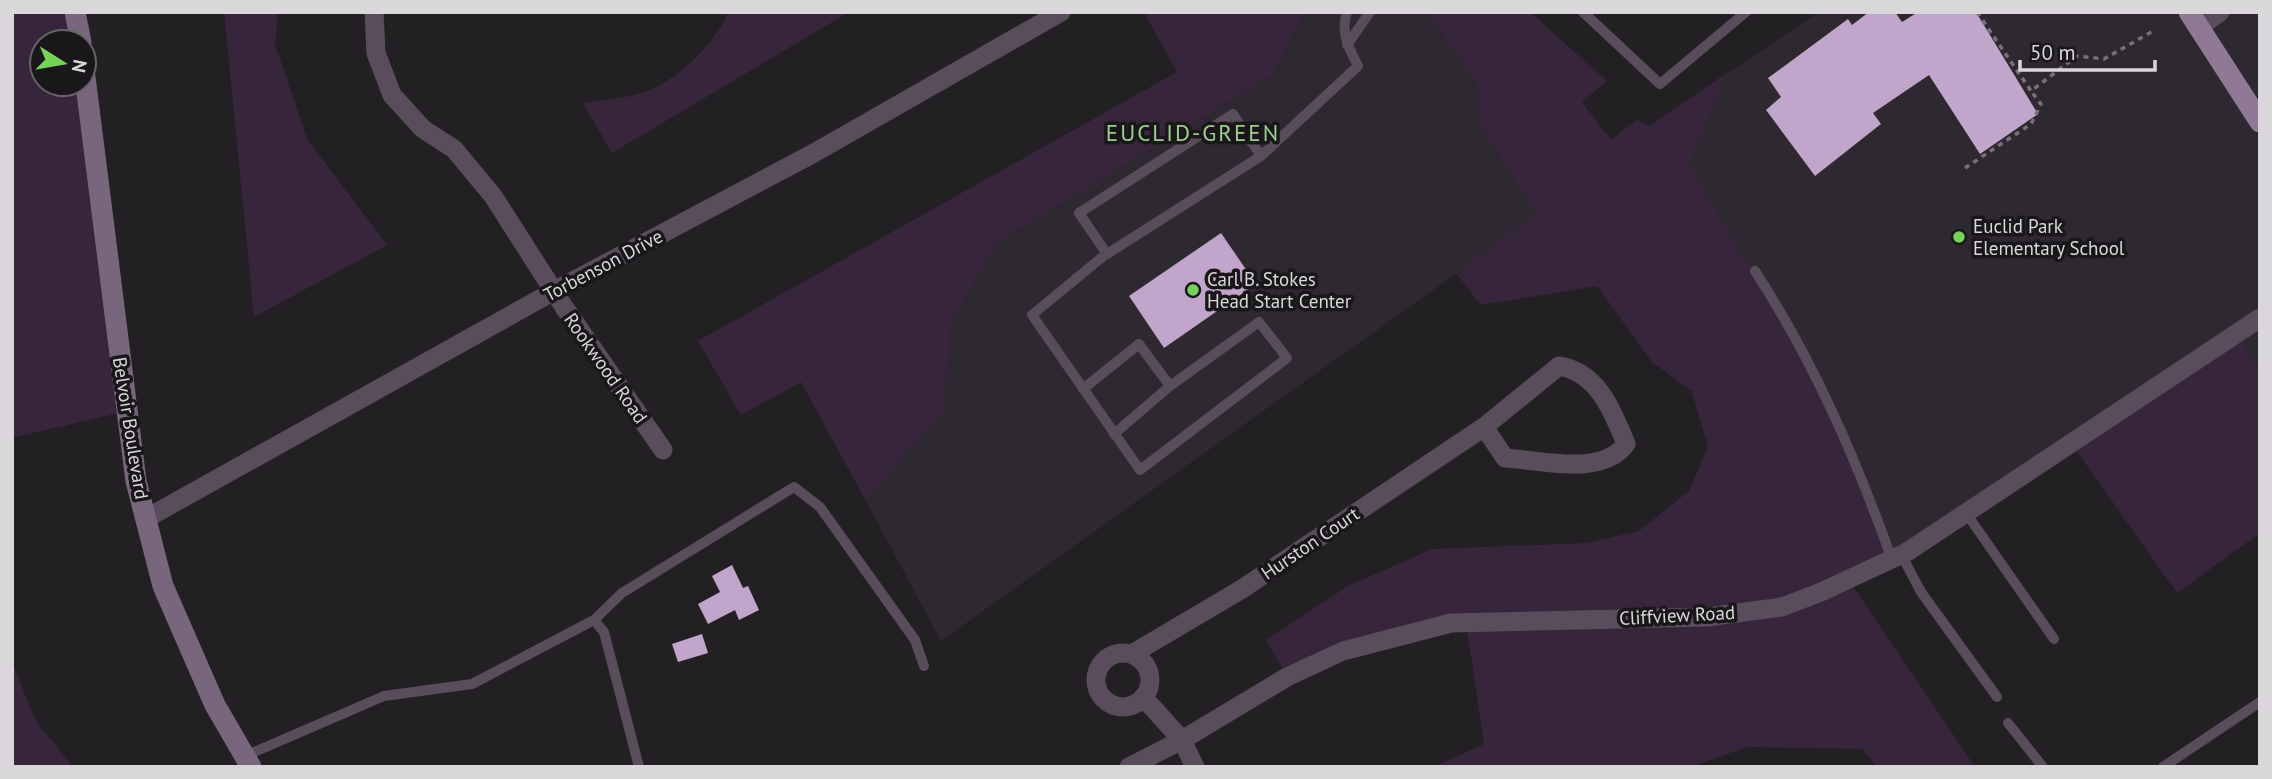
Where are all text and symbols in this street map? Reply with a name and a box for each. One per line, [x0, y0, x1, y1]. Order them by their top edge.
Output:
north arrow [28, 28, 98, 98]
scale bar [2020, 28, 2155, 72]
text: 50 m [2030, 39, 2076, 66]
text: N [67, 58, 93, 75]
district label: EUCLID-GREEN [1106, 118, 1280, 147]
place label: Euclid Park Elementary School [1973, 214, 2125, 260]
street label: Torbenson Drive [539, 224, 667, 306]
marker: Euclid Park Elementary School [1951, 229, 1967, 245]
place label: Carl B. Stokes Head Start Center [1207, 267, 1352, 313]
marker: Carl B. Stokes Head Start Center [1185, 282, 1201, 298]
street label: Rookwood Road [559, 308, 653, 428]
street label: Belvoir Boulevard [108, 355, 154, 501]
street label: Hurston Court [1256, 501, 1364, 585]
street label: Cliffview Road [1618, 600, 1736, 630]

